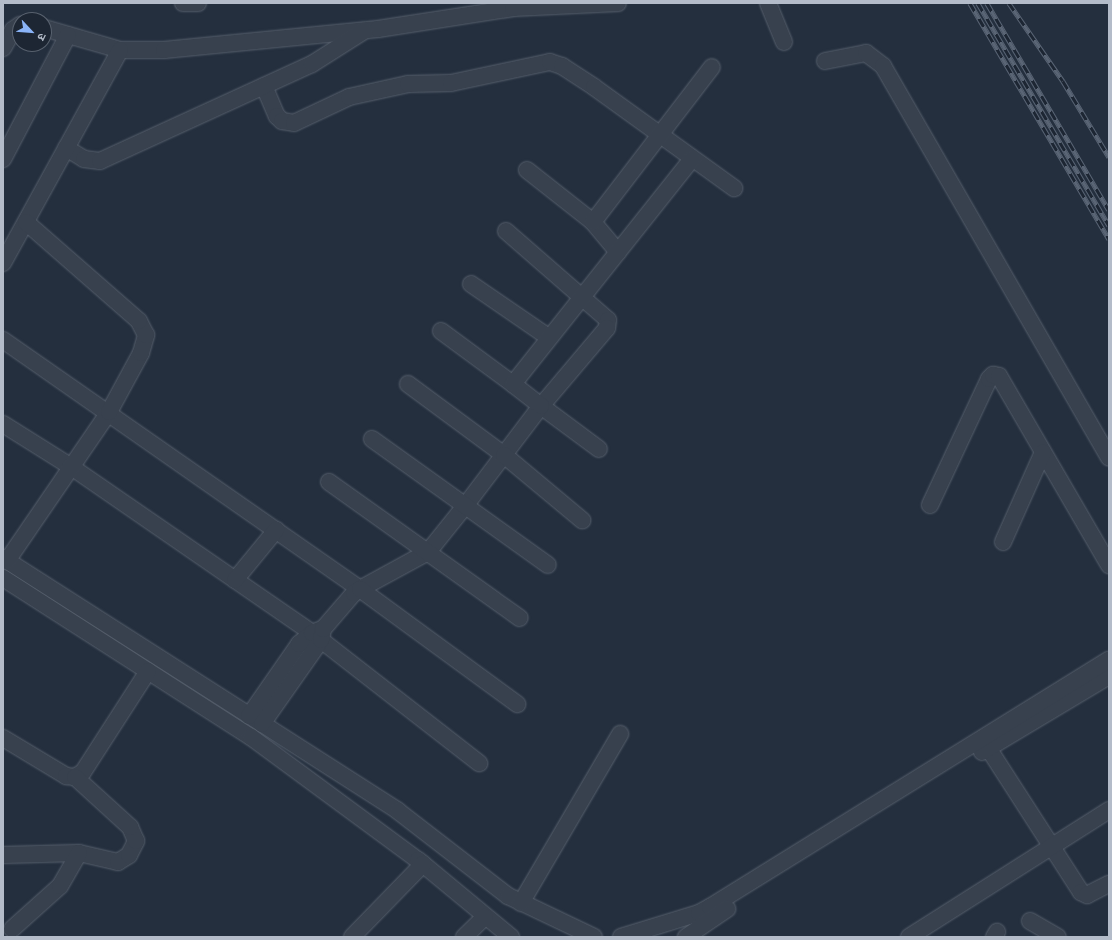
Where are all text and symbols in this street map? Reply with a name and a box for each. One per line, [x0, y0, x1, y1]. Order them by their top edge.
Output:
north arrow [12, 12, 52, 52]
text: उ [34, 31, 50, 43]

